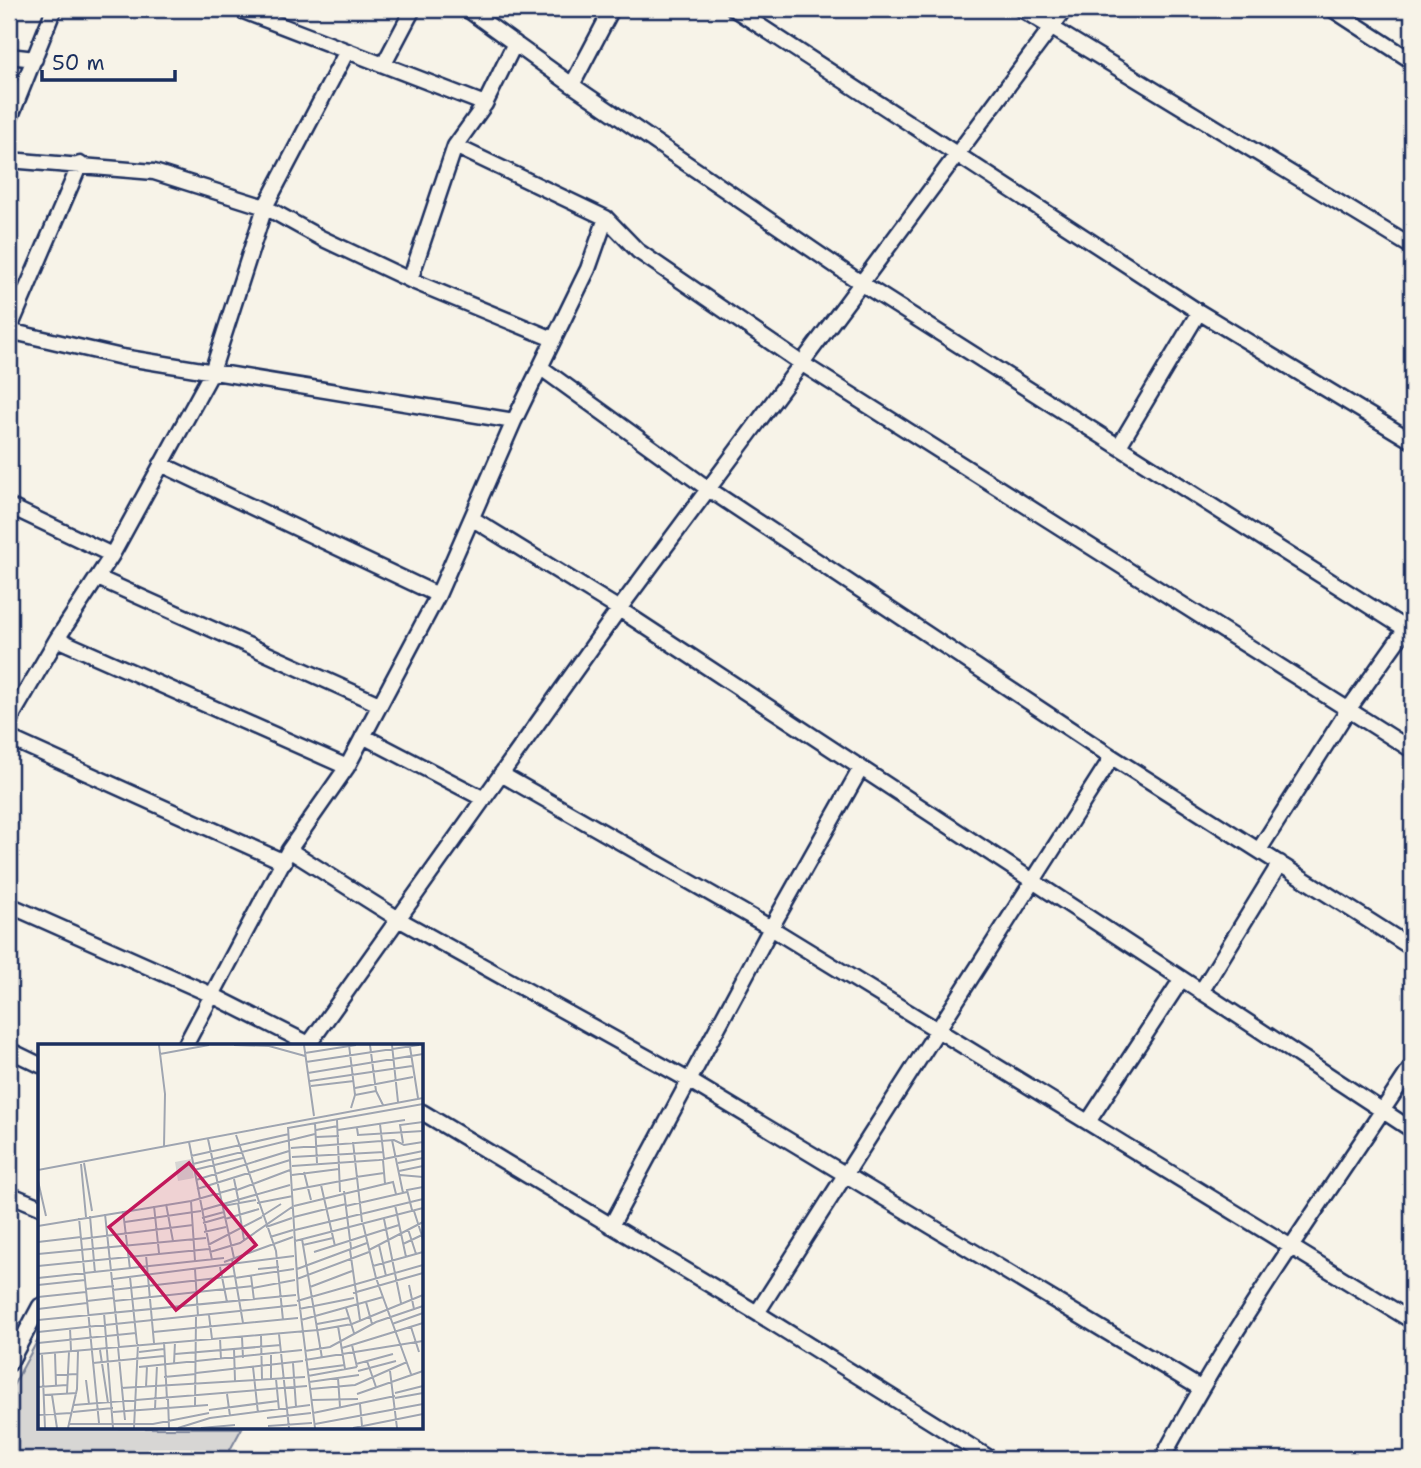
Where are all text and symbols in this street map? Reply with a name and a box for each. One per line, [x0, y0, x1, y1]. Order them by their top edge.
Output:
scale bar [42, 38, 175, 82]
text: 50 m [52, 49, 105, 77]
inset map [38, 1044, 424, 1430]

